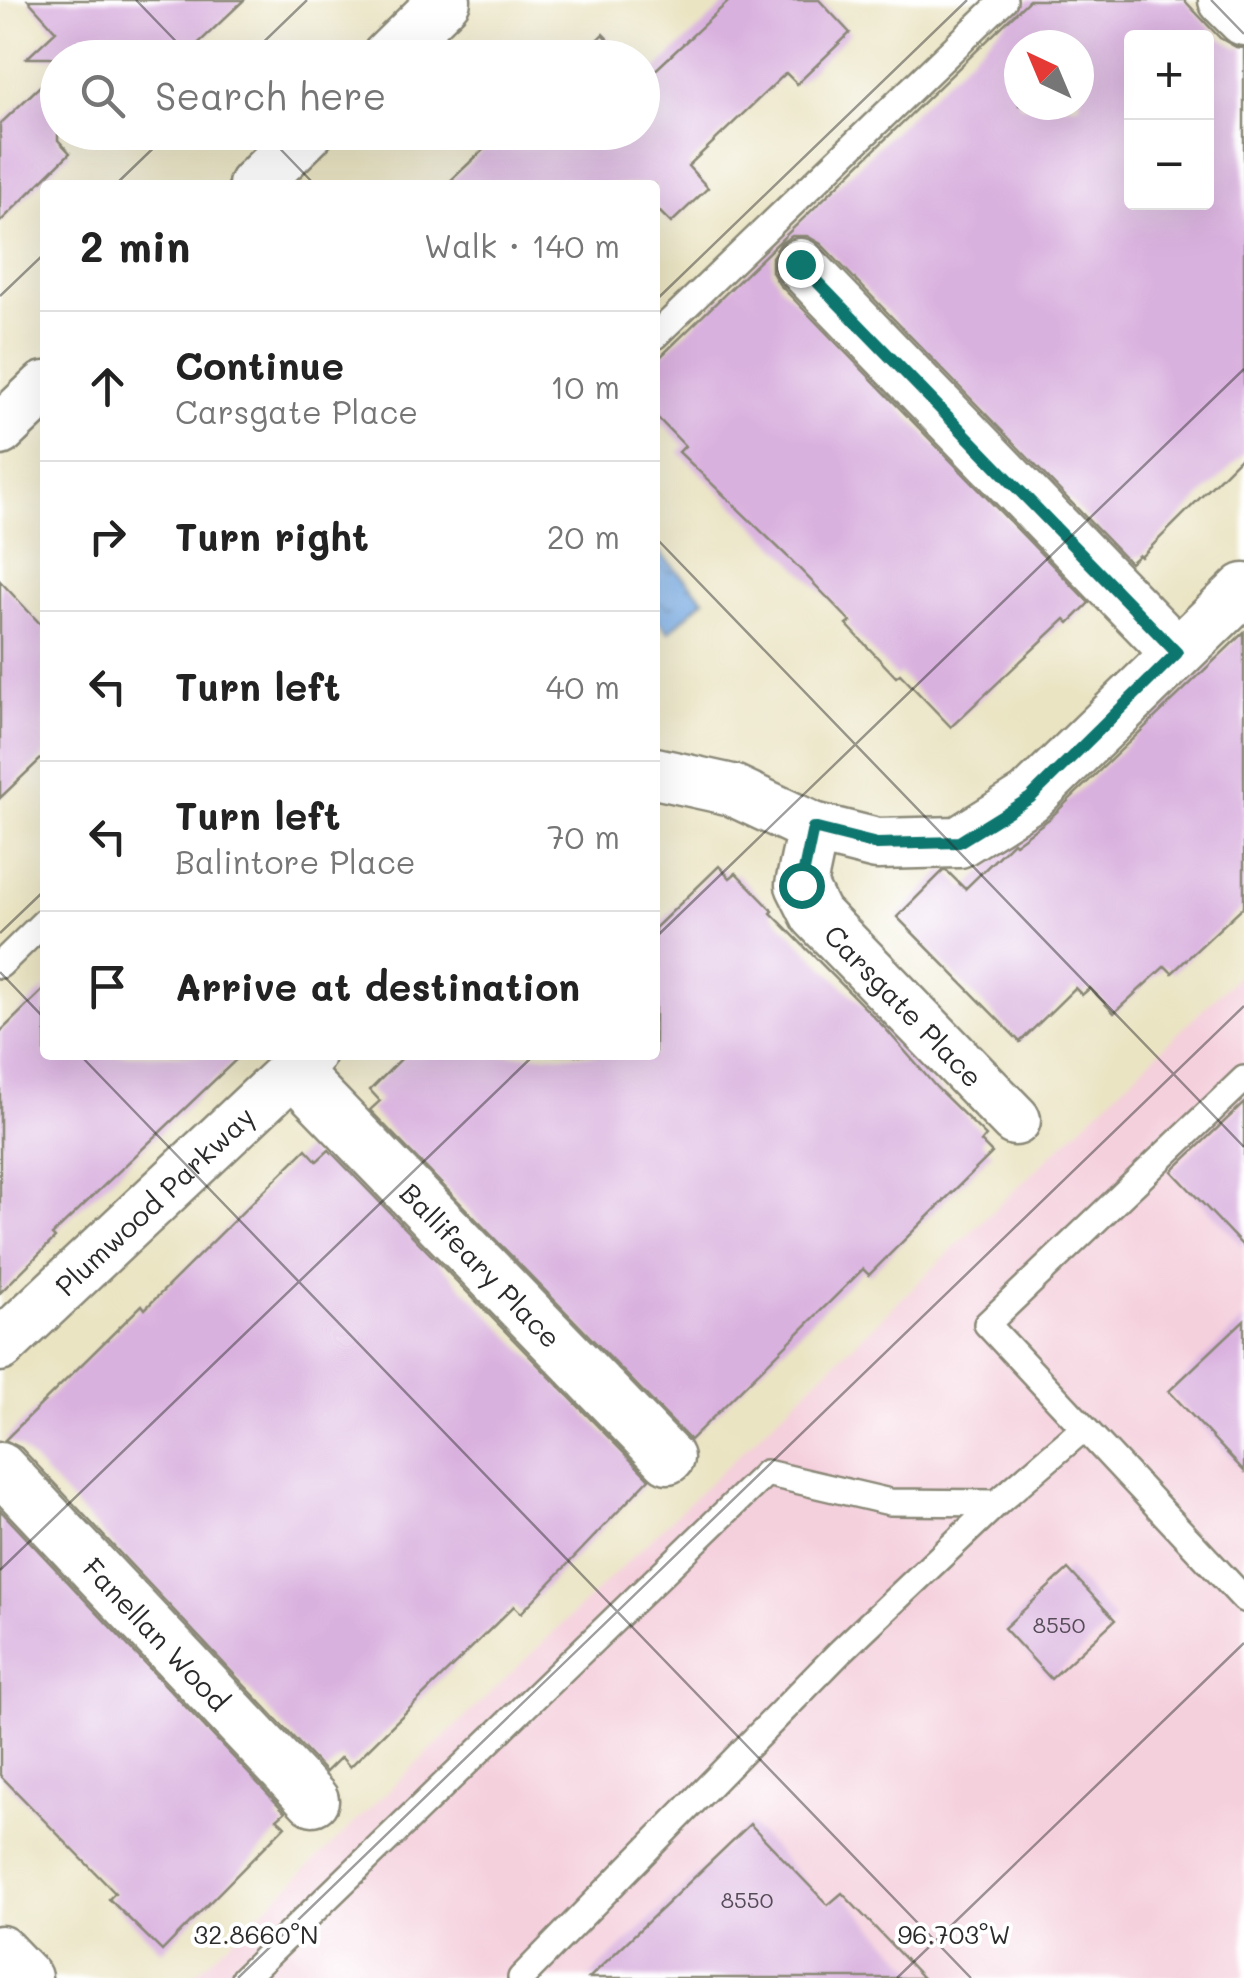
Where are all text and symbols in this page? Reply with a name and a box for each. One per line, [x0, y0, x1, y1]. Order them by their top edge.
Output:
north arrow [1004, 30, 1094, 120]
map controls [1124, 30, 1214, 210]
button: + [1124, 30, 1214, 120]
search box [40, 40, 660, 150]
icon: search [75, 68, 130, 123]
text: Search here [155, 70, 386, 120]
button: − [1124, 120, 1214, 210]
text: 2 min [80, 218, 190, 273]
text: Walk · 140 m [424, 224, 620, 266]
route end [778, 242, 824, 288]
text: Continue [175, 340, 344, 390]
icon: ahead [80, 359, 135, 414]
text: 10 m [550, 365, 620, 407]
text: Carsgate Place [175, 390, 418, 432]
icon: right [80, 509, 135, 564]
text: Turn right [175, 511, 369, 561]
text: 20 m [547, 515, 620, 557]
icon: left [80, 659, 135, 714]
text: Turn left [175, 661, 341, 711]
text: 40 m [546, 665, 620, 707]
text: Turn left [175, 790, 341, 840]
icon: left [80, 809, 135, 864]
text: 70 m [547, 815, 620, 857]
text: Balintore Place [175, 840, 416, 882]
route start [779, 863, 825, 909]
street label: Carsgate Place [817, 917, 991, 1094]
icon: arrive [80, 959, 135, 1014]
text: Arrive at destination [175, 961, 580, 1011]
street label: Plumwood Parkway [47, 1098, 262, 1303]
street label: Ballifeary Place [393, 1175, 569, 1355]
street label: Fanellan Wood [76, 1550, 237, 1718]
house number: 8550 [1033, 1610, 1085, 1639]
house number: 8550 [721, 1885, 773, 1914]
text: 32.8660°N [194, 1918, 318, 1950]
text: 96.703°W [898, 1918, 1010, 1950]

